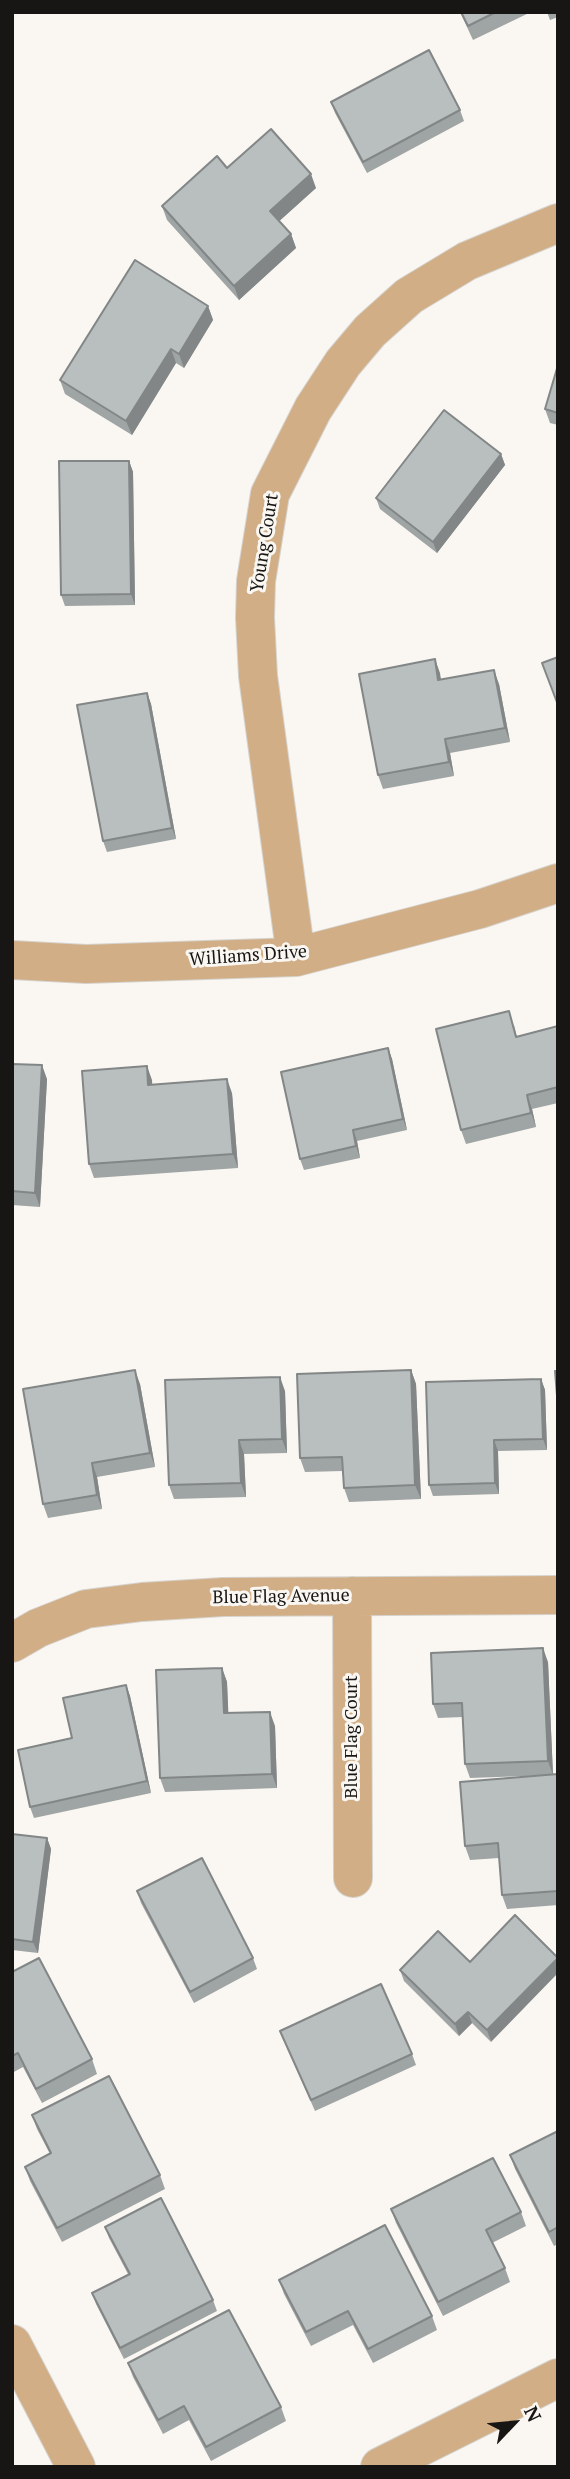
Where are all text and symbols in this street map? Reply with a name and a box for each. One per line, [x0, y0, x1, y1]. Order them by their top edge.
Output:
street label: Young Court [247, 492, 283, 594]
street label: Williams Drive [188, 941, 308, 971]
street label: Blue Flag Avenue [212, 1585, 350, 1609]
street label: Blue Flag Court [341, 1675, 363, 1799]
north arrow [479, 2388, 549, 2458]
text: N [519, 2402, 548, 2426]

